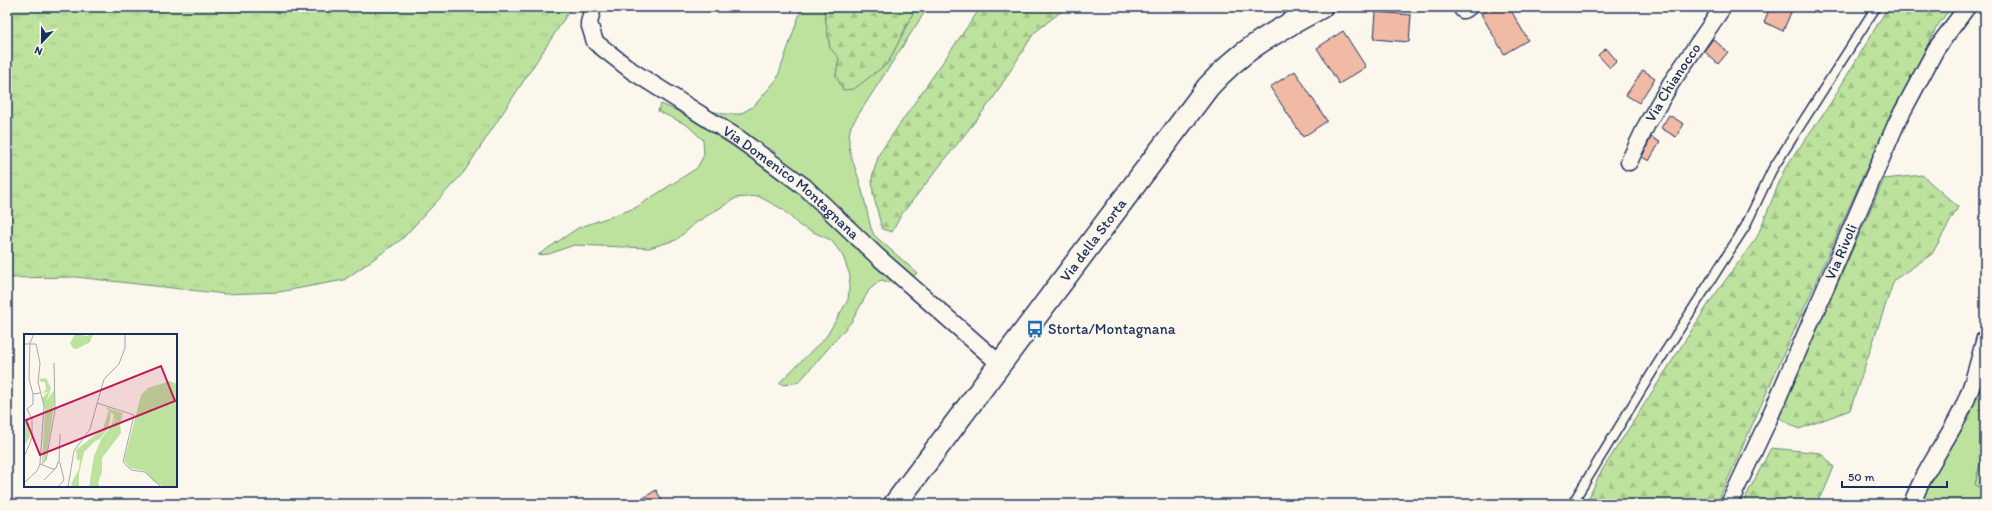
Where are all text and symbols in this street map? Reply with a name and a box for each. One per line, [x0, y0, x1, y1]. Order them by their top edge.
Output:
north arrow [22, 22, 62, 62]
street label: Via Chianocco [1641, 40, 1705, 125]
text: N [33, 43, 44, 58]
street label: Via Domenico Montagnana [719, 122, 863, 243]
street label: Via della Storta [1056, 195, 1130, 285]
street label: Via Rivoli [1821, 221, 1861, 283]
bus stop icon: Storta/Montagnana [1025, 319, 1045, 339]
place label: Storta/Montagnana [1048, 320, 1176, 338]
inset map [24, 334, 177, 487]
scale bar [1842, 463, 1947, 489]
text: 50 m [1848, 470, 1874, 484]

